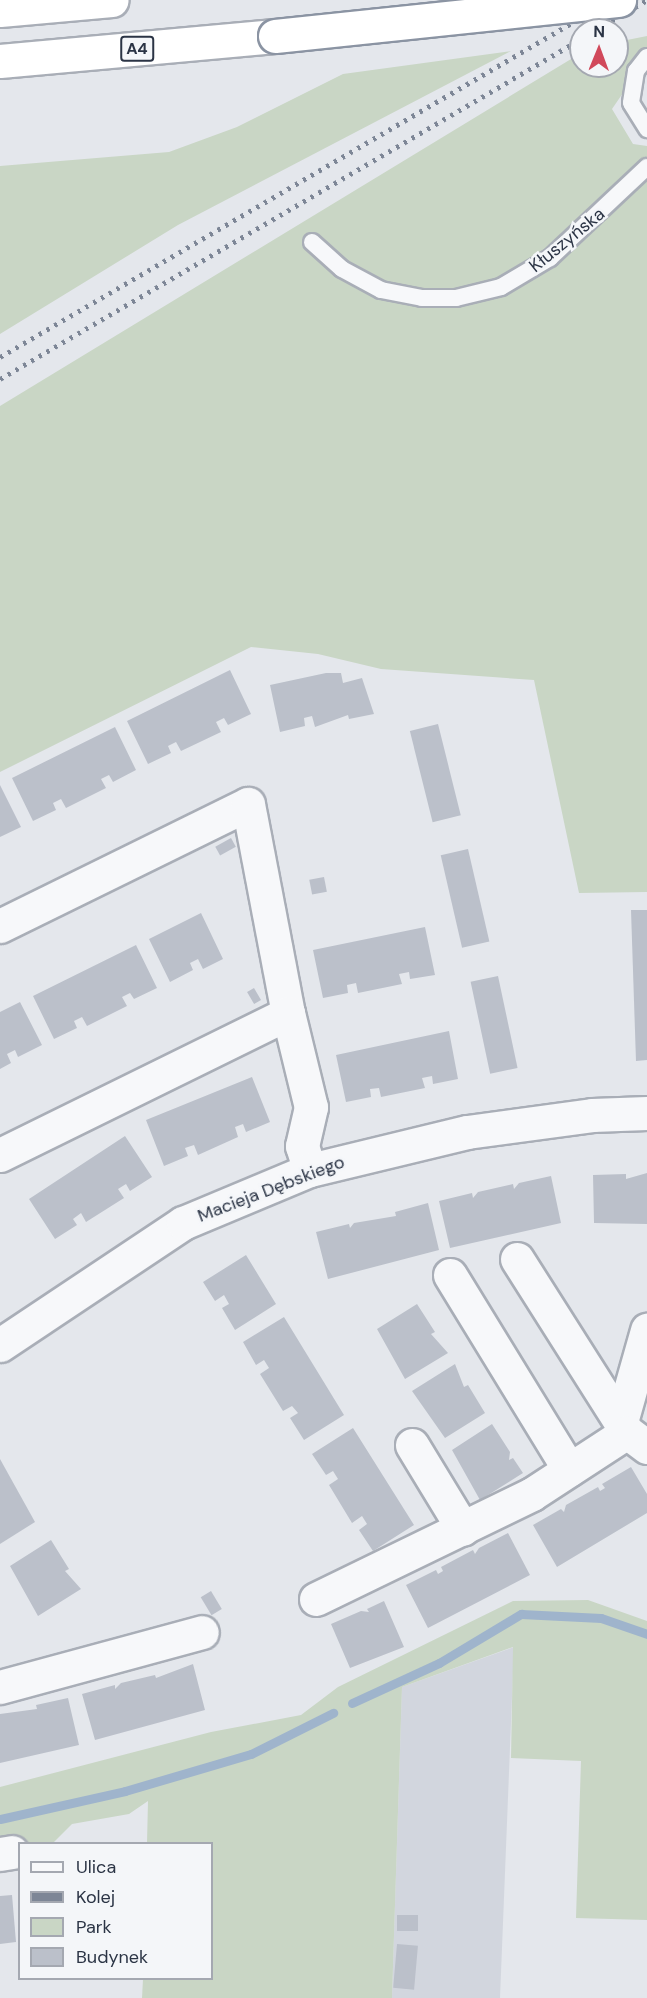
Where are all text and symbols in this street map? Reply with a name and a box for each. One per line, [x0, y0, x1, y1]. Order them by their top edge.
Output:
north arrow [569, 18, 629, 78]
text: N [593, 21, 605, 42]
road number: A4 [119, 36, 155, 62]
street label: Kłuszyńska [525, 203, 609, 277]
street label: Macieja Dębskiego [195, 1151, 347, 1227]
legend [18, 1842, 213, 1980]
text: Ulica [76, 1855, 116, 1879]
text: Kolej [76, 1885, 115, 1909]
text: Park [76, 1915, 112, 1939]
text: Budynek [76, 1945, 148, 1969]

